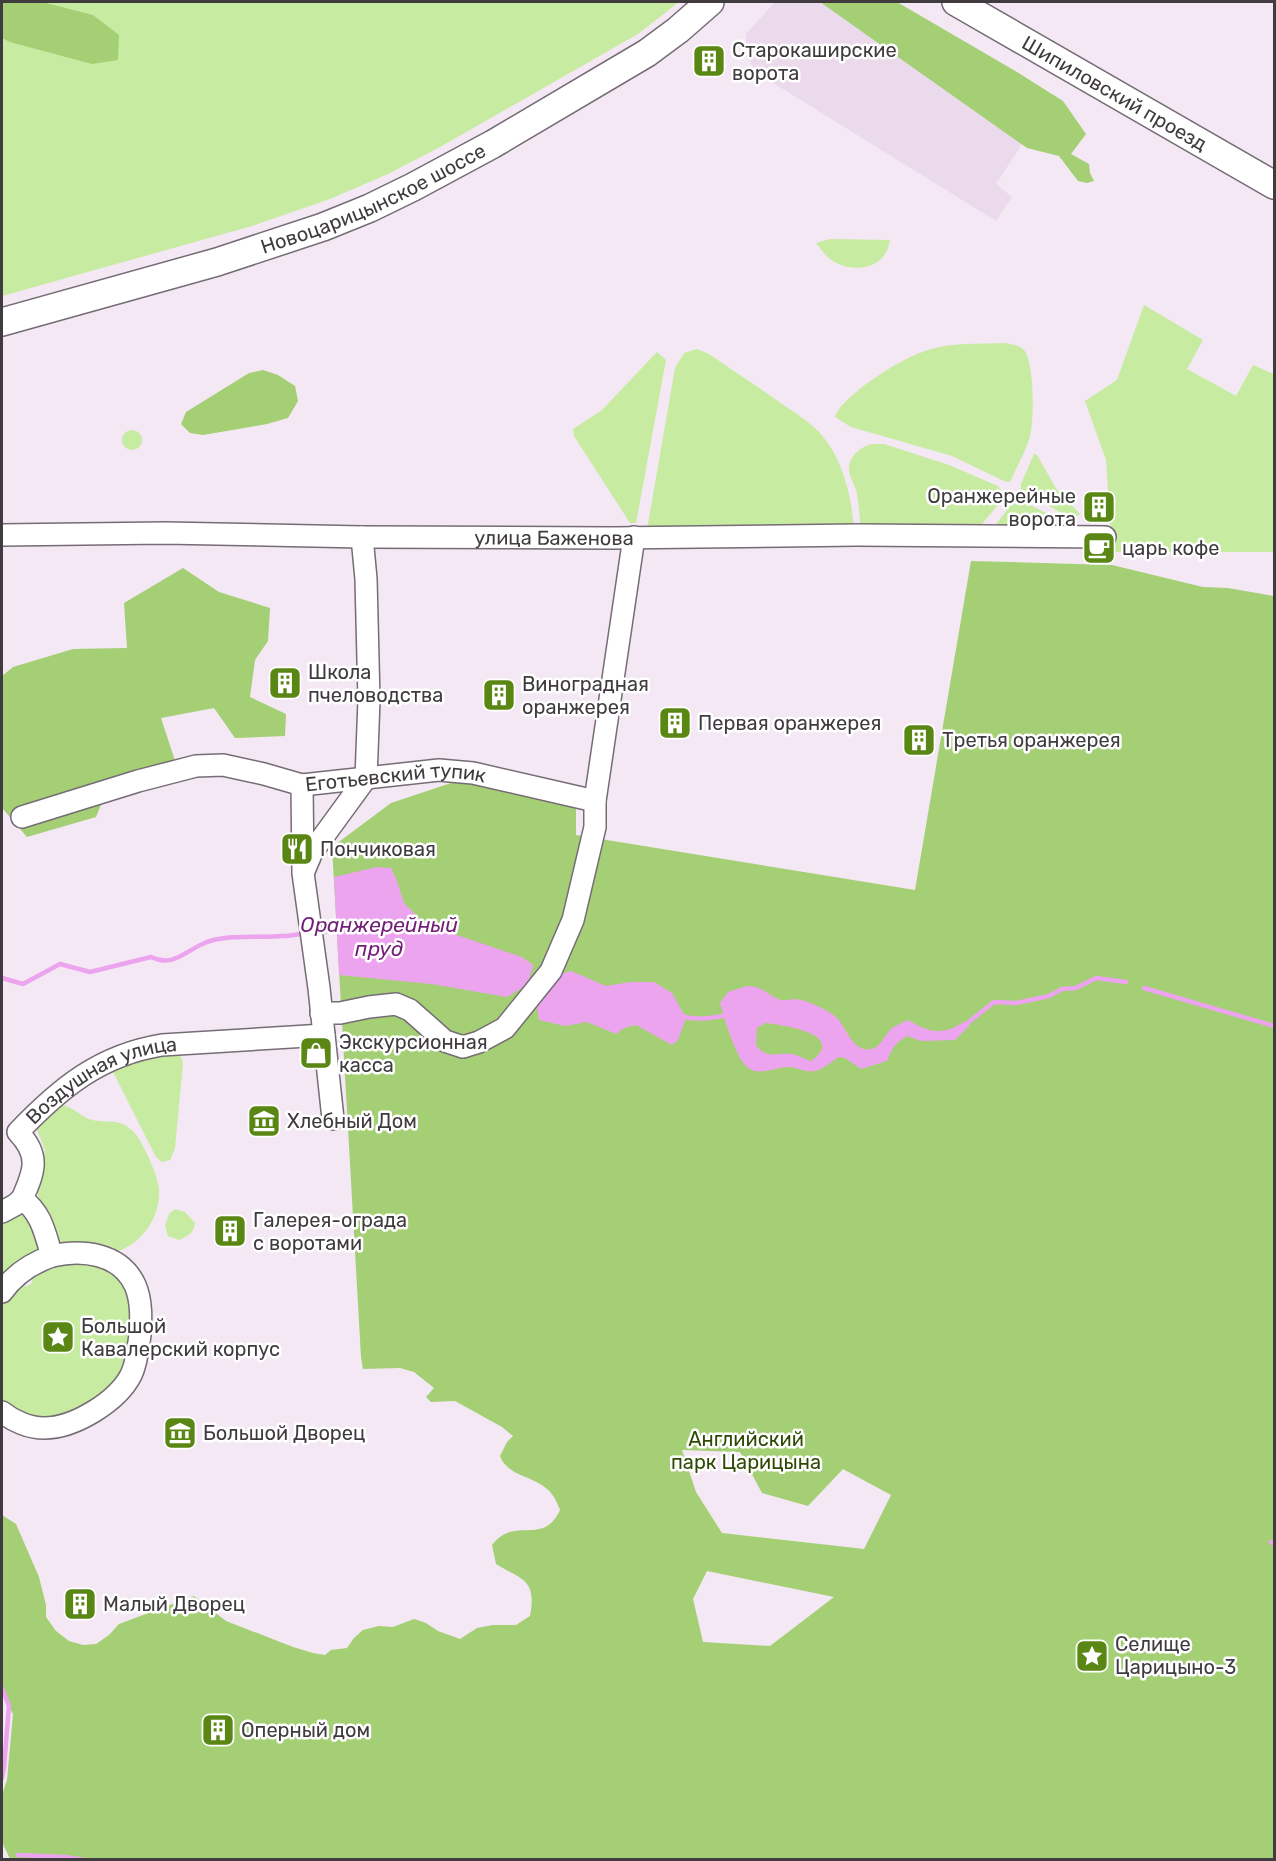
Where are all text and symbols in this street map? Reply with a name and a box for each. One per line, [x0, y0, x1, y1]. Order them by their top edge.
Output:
street label: Шипиловский проезд [1018, 31, 1211, 156]
place label: Старокаширские ворота [732, 38, 897, 85]
building icon: Старокаширские ворота [691, 43, 727, 79]
street label: Новоцарицынское шоссе [258, 138, 490, 259]
place label: Оранжерейные ворота [927, 484, 1076, 531]
building icon: Оранжерейные ворота [1081, 489, 1117, 525]
street label: улица Баженова [474, 525, 634, 550]
cafe icon: царь кофе [1081, 530, 1117, 566]
place label: царь кофе [1122, 536, 1220, 560]
place label: Школа пчеловодства [308, 660, 443, 707]
building icon: Школа пчеловодства [267, 665, 303, 701]
place label: Виноградная оранжерея [522, 672, 649, 719]
building icon: Виноградная оранжерея [481, 677, 517, 713]
building icon: Первая оранжерея [657, 705, 693, 741]
place label: Первая оранжерея [698, 711, 881, 735]
building icon: Третья оранжерея [901, 722, 937, 758]
place label: Третья оранжерея [942, 728, 1121, 752]
street label: Еготьевский тупик [304, 758, 489, 797]
restaurant icon: Пончиковая [279, 831, 315, 867]
place label: Пончиковая [320, 837, 436, 861]
water label: Оранжерейный пруд [300, 912, 458, 961]
place label: Экскурсионная касса [339, 1030, 488, 1077]
street label: Воздушная улица [21, 1032, 178, 1129]
shop icon: Экскурсионная касса [298, 1035, 334, 1071]
museum icon: Хлебный Дом [246, 1103, 282, 1139]
place label: Хлебный Дом [287, 1109, 417, 1133]
place label: Галерея-ограда с воротами [253, 1208, 407, 1255]
building icon: Галерея-ограда с воротами [212, 1213, 248, 1249]
place label: Большой Кавалерский корпус [81, 1314, 280, 1361]
place icon: Большой Кавалерский корпус [40, 1319, 76, 1355]
museum icon: Большой Дворец [162, 1415, 198, 1451]
place label: Большой Дворец [203, 1421, 365, 1445]
park label: Английский парк Царицына [671, 1427, 821, 1474]
building icon: Малый Дворец [62, 1586, 98, 1622]
place label: Малый Дворец [103, 1592, 245, 1616]
place label: Селище Царицыно-3 [1115, 1632, 1236, 1679]
place icon: Селище Царицыно-3 [1074, 1638, 1110, 1674]
building icon: Оперный дом [200, 1712, 236, 1748]
place label: Оперный дом [241, 1718, 370, 1742]

